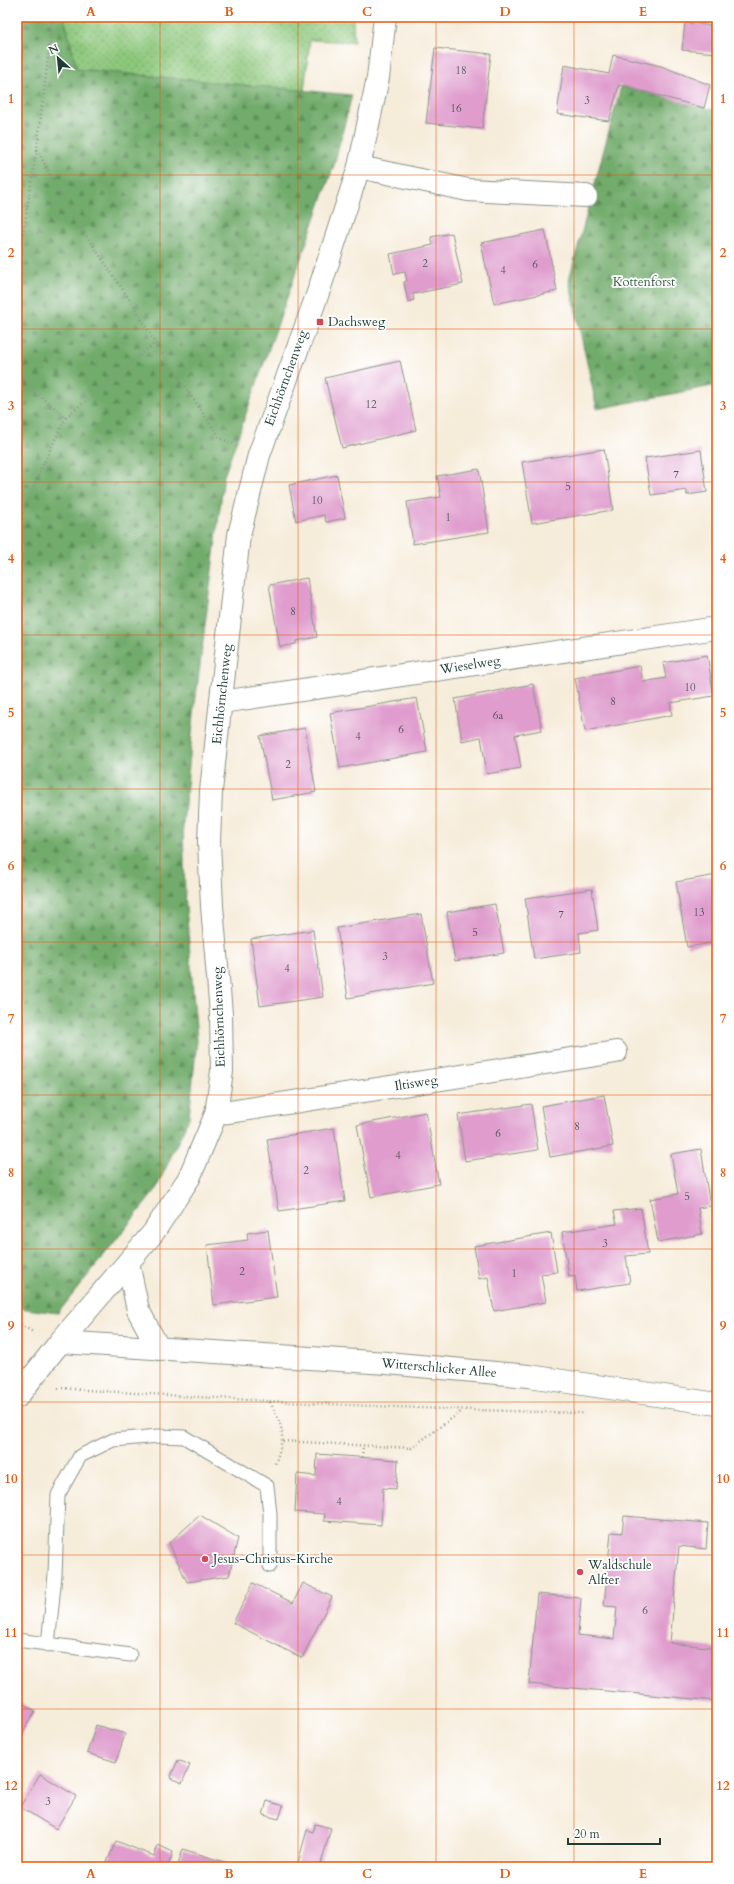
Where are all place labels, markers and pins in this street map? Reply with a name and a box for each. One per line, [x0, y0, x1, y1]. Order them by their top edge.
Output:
place label: Dachsweg [328, 313, 386, 331]
marker: Dachsweg [315, 317, 325, 327]
place label: Jesus-Christus-Kirche [211, 1550, 333, 1568]
marker: Jesus-Christus-Kirche [200, 1554, 210, 1564]
place label: Waldschule Alfter [587, 1556, 652, 1589]
marker: Waldschule Alfter [575, 1567, 585, 1577]

